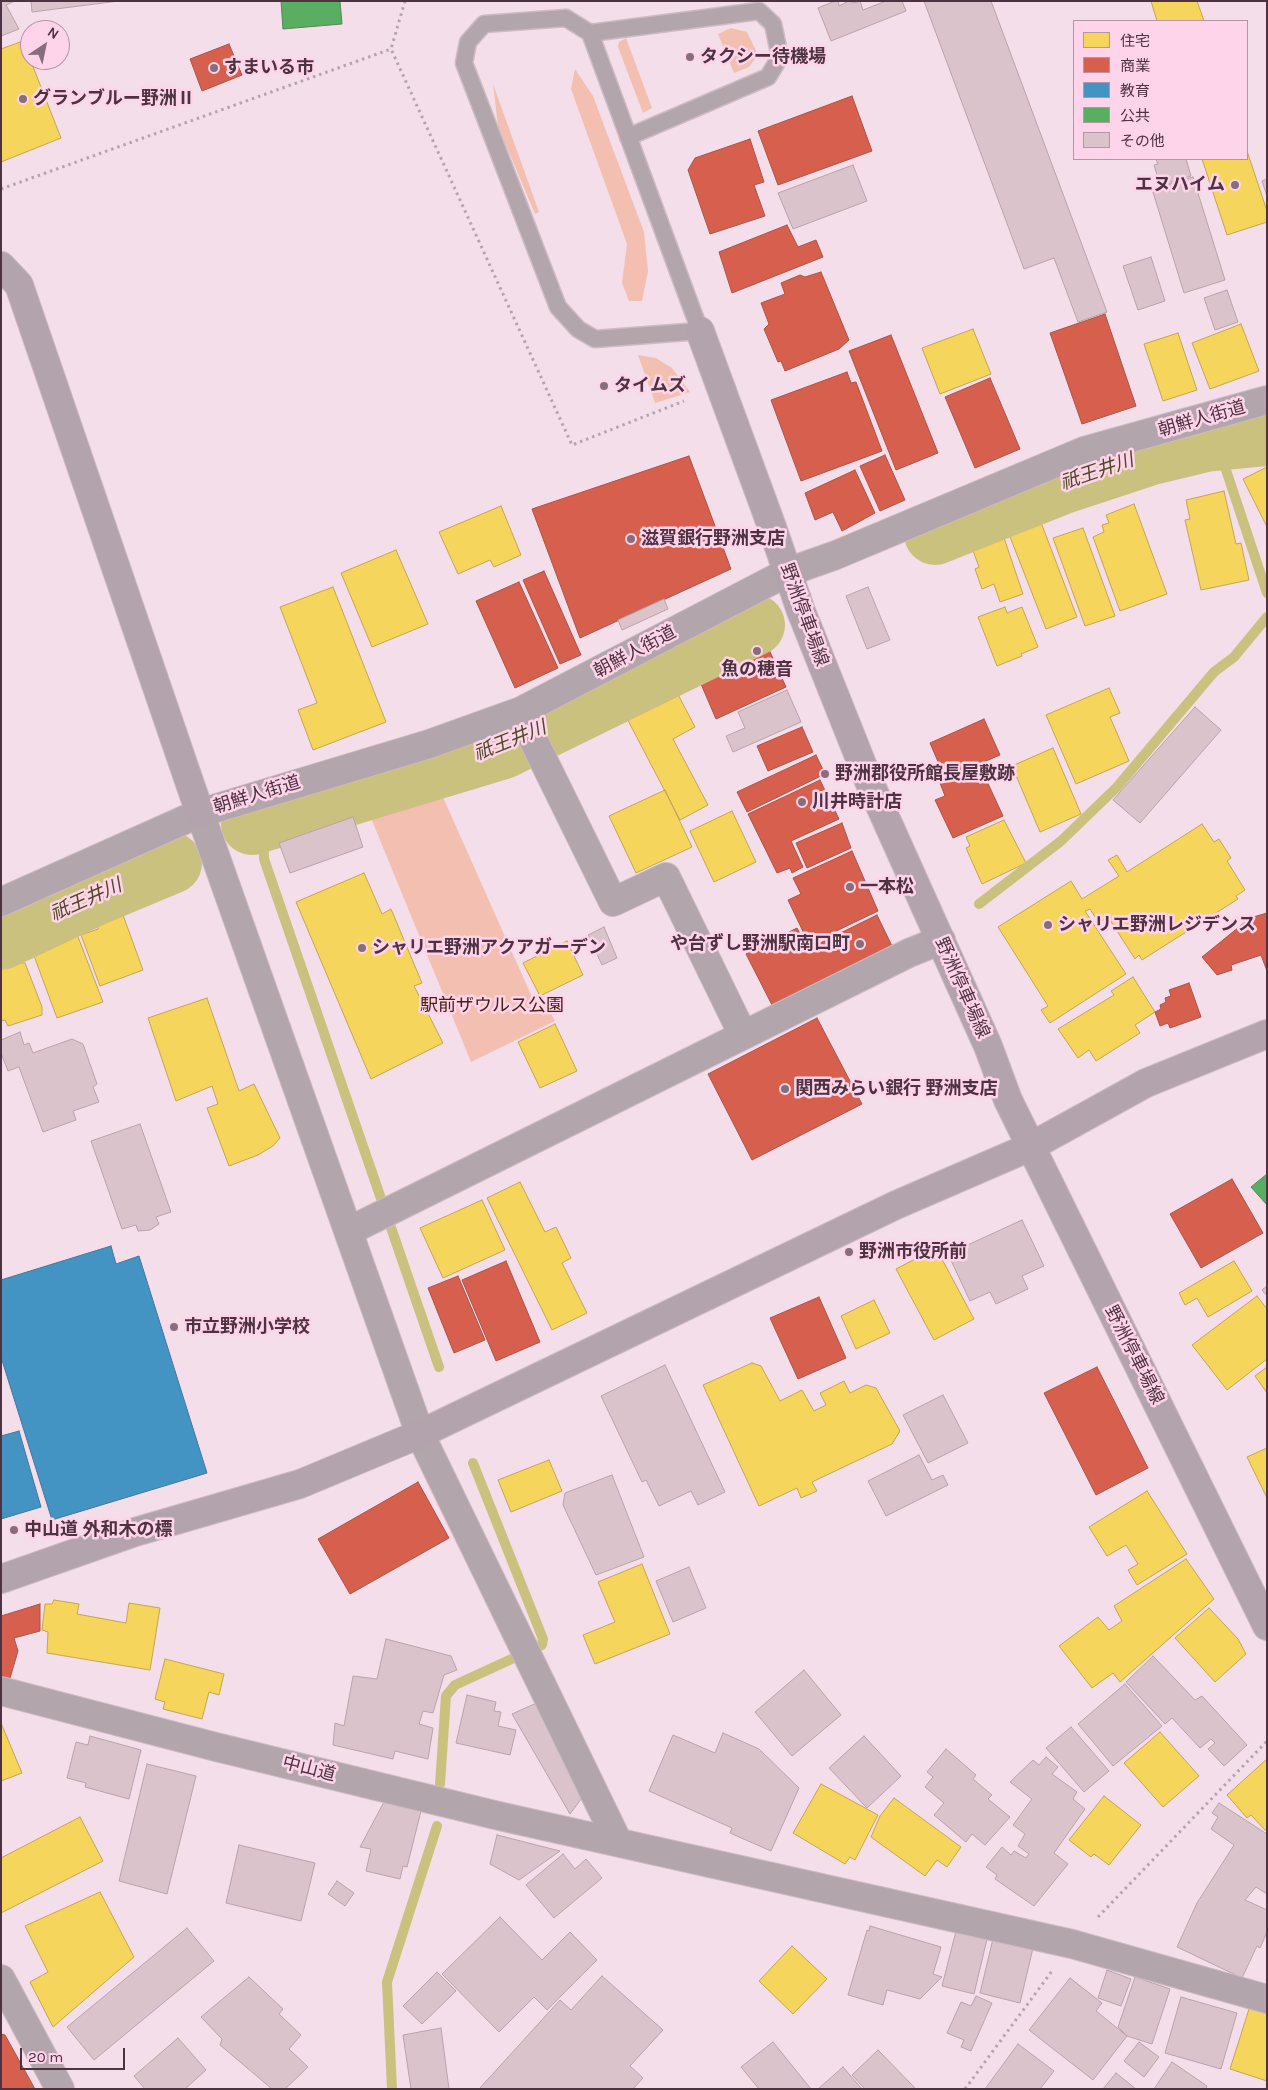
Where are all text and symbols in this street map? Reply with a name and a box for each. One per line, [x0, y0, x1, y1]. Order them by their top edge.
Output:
north arrow [20, 20, 70, 70]
legend [1073, 20, 1248, 160]
text: N [44, 23, 62, 43]
text: 住宅 [1120, 32, 1150, 50]
place label: タクシー待機場 [700, 46, 826, 68]
marker: タクシー待機場 [684, 51, 696, 63]
place label: すまいる市 [224, 57, 314, 79]
text: 商業 [1120, 57, 1150, 75]
marker: すまいる市 [208, 62, 220, 74]
text: 教育 [1120, 82, 1150, 100]
place label: グランブルー野洲Ⅱ [33, 88, 195, 110]
marker: グランブルー野洲Ⅱ [17, 93, 29, 105]
text: 公共 [1120, 107, 1150, 125]
text: その他 [1120, 132, 1165, 150]
place label: エヌハイム [1135, 174, 1225, 196]
marker: エヌハイム [1229, 179, 1241, 191]
place label: タイムズ [614, 375, 686, 397]
marker: タイムズ [598, 380, 610, 392]
street label: 朝鮮人街道 [1156, 396, 1248, 442]
water label: 祇王井川 [1057, 449, 1137, 495]
place label: 滋賀銀行野洲支店 [641, 528, 785, 550]
marker: 滋賀銀行野洲支店 [625, 533, 637, 545]
street label: 野洲停車場線 [775, 561, 833, 669]
street label: 朝鮮人街道 [590, 621, 680, 683]
marker: 魚の穂音 [751, 645, 763, 657]
place label: 魚の穂音 [721, 659, 793, 681]
water label: 祇王井川 [470, 716, 550, 766]
place label: 野洲郡役所館長屋敷跡 [835, 763, 1015, 785]
marker: 野洲郡役所館長屋敷跡 [819, 768, 831, 780]
street label: 朝鮮人街道 [211, 772, 303, 818]
place label: 川井時計店 [812, 791, 902, 813]
marker: 川井時計店 [796, 796, 808, 808]
water label: 祇王井川 [47, 874, 125, 926]
place label: 一本松 [860, 876, 914, 898]
marker: 一本松 [844, 881, 856, 893]
place label: シャリエ野洲レジデンス [1058, 914, 1256, 936]
marker: シャリエ野洲レジデンス [1042, 919, 1054, 931]
place label: や台ずし野洲駅南口町 [670, 933, 850, 955]
street label: 野洲停車場線 [930, 934, 994, 1042]
place label: シャリエ野洲アクアガーデン [372, 937, 606, 959]
marker: や台ずし野洲駅南口町 [854, 938, 866, 950]
marker: シャリエ野洲アクアガーデン [356, 942, 368, 954]
park label: 駅前ザウルス公園 [420, 995, 564, 1017]
place label: 関西みらい銀行 野洲支店 [795, 1078, 998, 1100]
marker: 関西みらい銀行 野洲支店 [779, 1083, 791, 1095]
place label: 野洲市役所前 [859, 1241, 967, 1263]
marker: 野洲市役所前 [843, 1246, 855, 1258]
street label: 野洲停車場線 [1100, 1302, 1168, 1408]
place label: 市立野洲小学校 [184, 1316, 310, 1338]
marker: 市立野洲小学校 [168, 1321, 180, 1333]
place label: 中山道 外和木の標 [24, 1519, 173, 1541]
marker: 中山道 外和木の標 [8, 1524, 20, 1536]
street label: 中山道 [280, 1752, 338, 1786]
scale bar [22, 2038, 128, 2070]
text: 20 m [28, 2048, 63, 2066]

